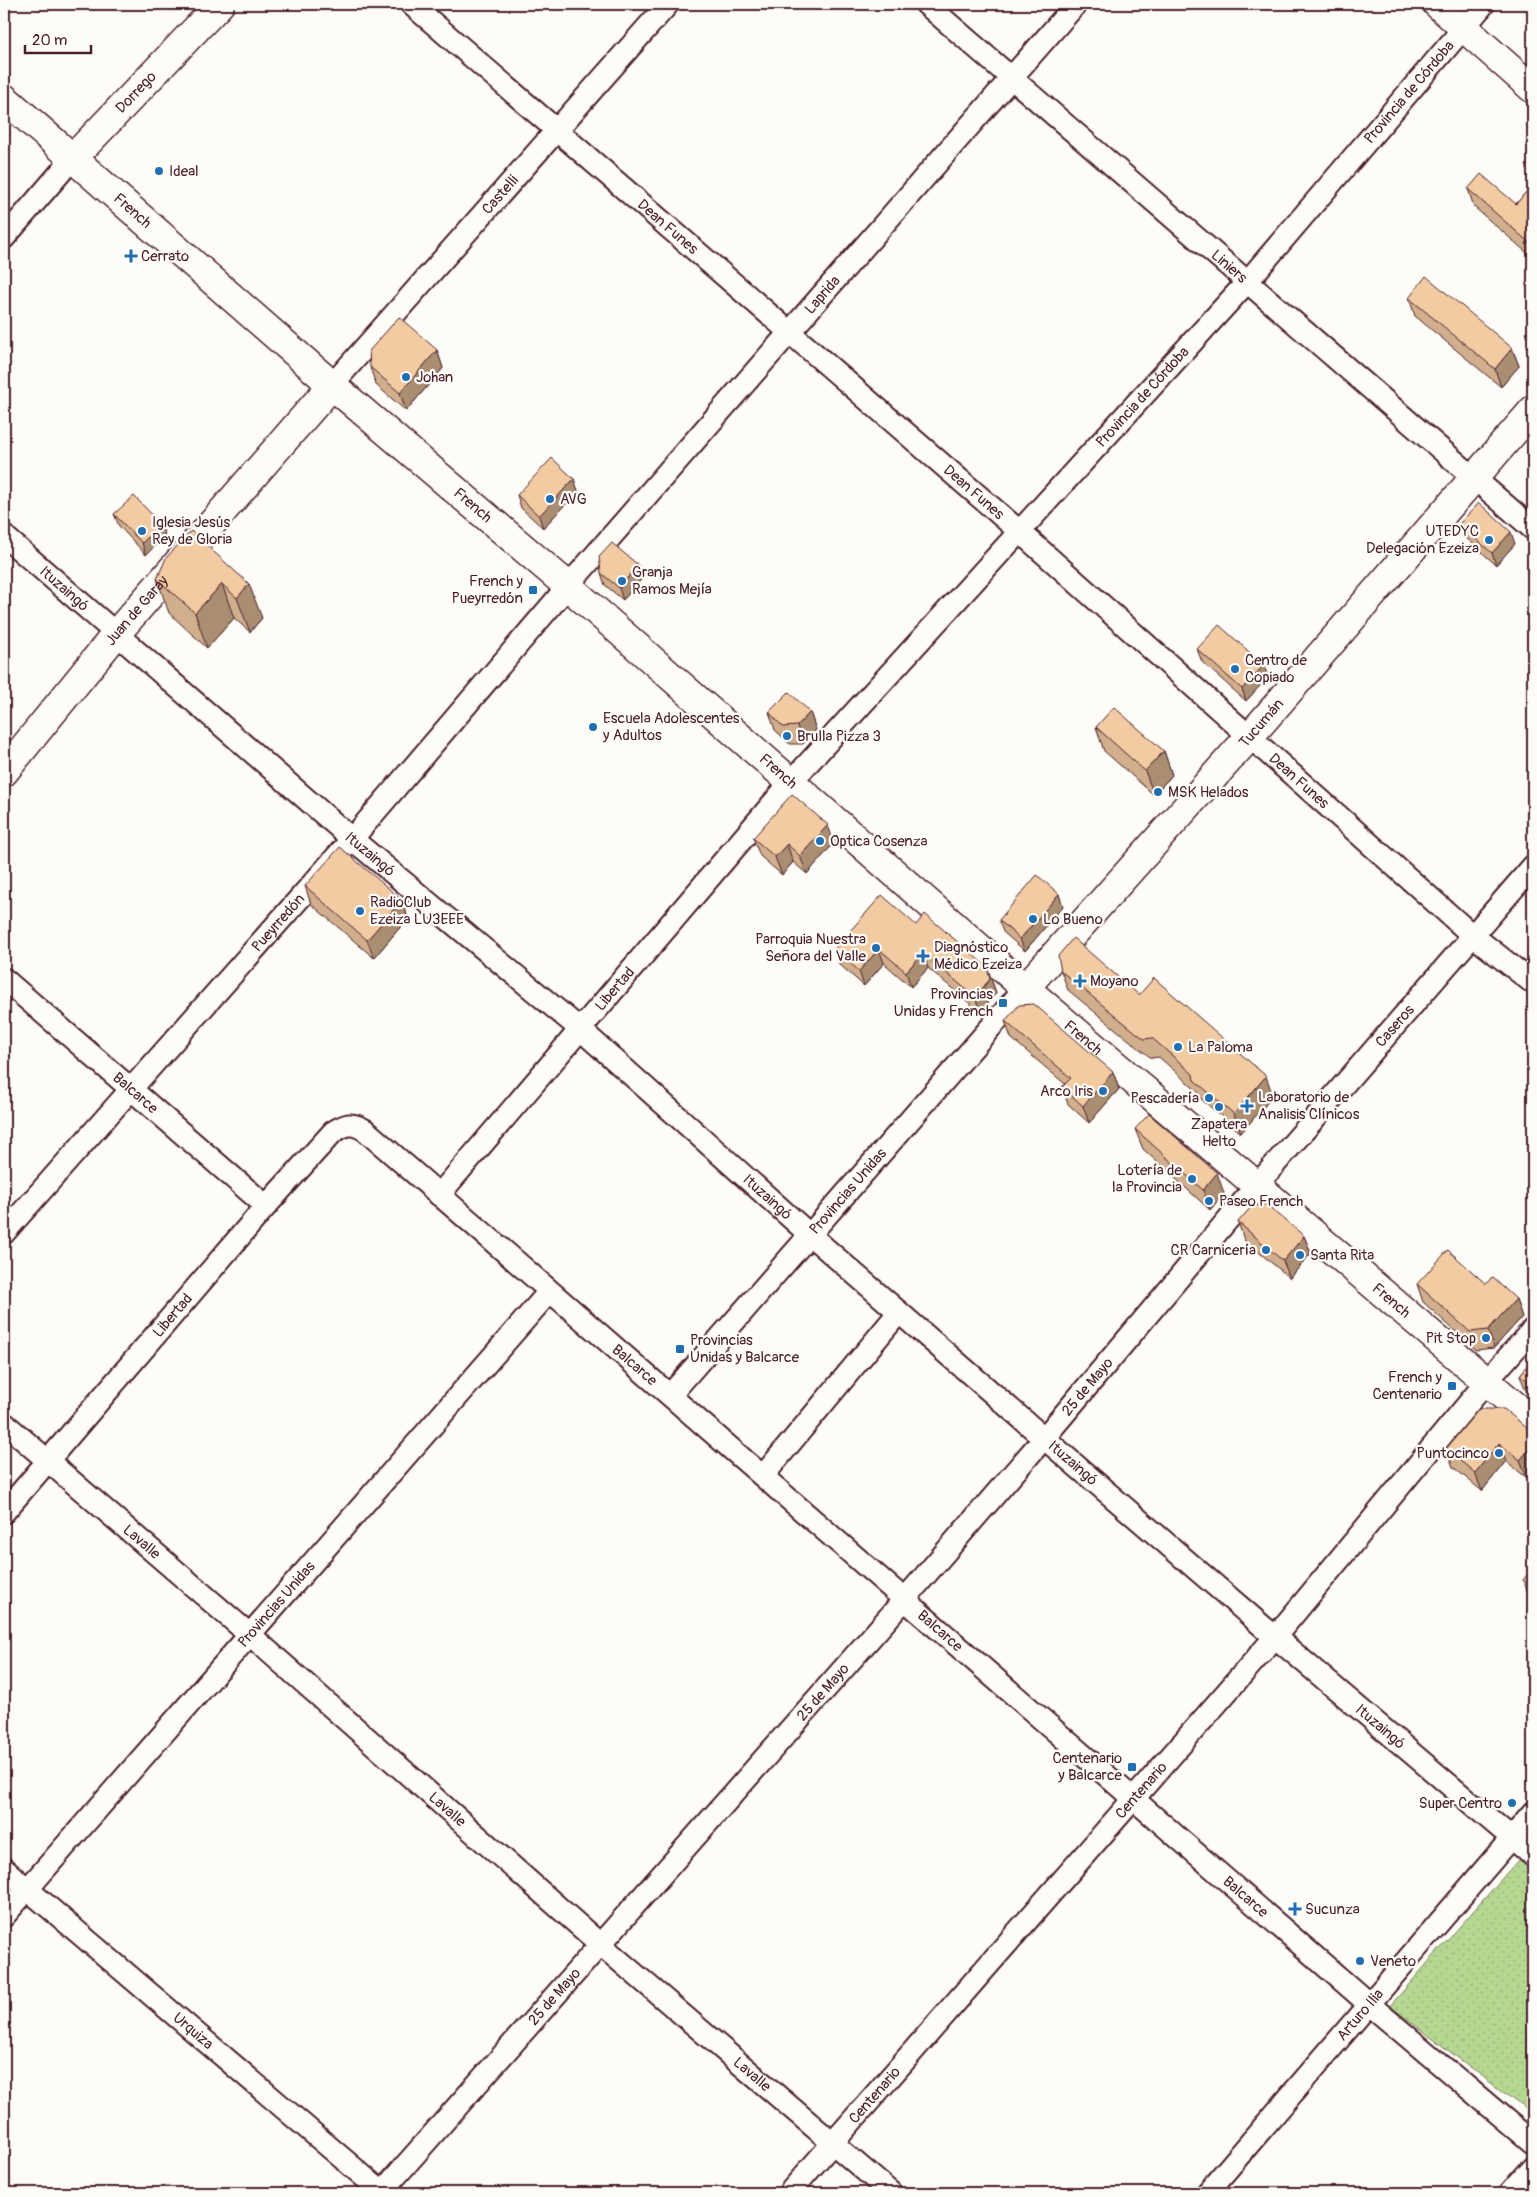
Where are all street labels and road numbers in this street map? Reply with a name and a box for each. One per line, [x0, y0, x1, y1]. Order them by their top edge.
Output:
street label: Provincia de Córdoba [1360, 37, 1459, 148]
street label: Dorrego [112, 68, 161, 117]
street label: Castelli [478, 171, 523, 218]
street label: French [109, 189, 155, 233]
street label: Dean Funes [633, 196, 702, 259]
street label: Liniers [1207, 246, 1251, 288]
street label: Laprida [801, 272, 845, 318]
street label: Provincia de Córdoba [1092, 343, 1193, 451]
street label: Dean Funes [939, 461, 1008, 524]
street label: French [450, 484, 496, 527]
street label: Ituzaingó [35, 562, 93, 616]
street label: Juan de Garay [101, 571, 173, 650]
street label: Tucumán [1235, 695, 1288, 752]
street label: Dean Funes [1265, 749, 1333, 813]
street label: French [755, 750, 801, 793]
street label: Ituzaingó [341, 828, 399, 881]
street label: Pueyrredón [248, 890, 309, 956]
street label: Libertad [591, 963, 639, 1015]
street label: Caseros [1371, 1001, 1419, 1051]
street label: French [1060, 1016, 1106, 1060]
street label: Balcarce [109, 1068, 162, 1119]
street label: Provincias Unidas [805, 1144, 891, 1239]
street label: Ituzaingó [739, 1170, 796, 1224]
street label: French [1368, 1279, 1414, 1322]
street label: Libertad [149, 1290, 197, 1341]
street label: Balcarce [608, 1340, 662, 1391]
street label: 25 de Mayo [1058, 1354, 1118, 1420]
street label: Ituzaingó [1044, 1437, 1101, 1490]
street label: Lavalle [119, 1521, 165, 1564]
street label: Provincias Unidas [234, 1557, 320, 1652]
street label: Balcarce [913, 1606, 967, 1656]
street label: 25 de Mayo [793, 1660, 854, 1725]
street label: Ituzaingó [1351, 1700, 1409, 1753]
street label: Centenario [1111, 1758, 1171, 1823]
street label: Lavalle [424, 1788, 470, 1832]
street label: Balcarce [1219, 1872, 1272, 1922]
street label: 25 de Mayo [524, 1964, 585, 2029]
street label: Arturo Ilia [1333, 1985, 1388, 2045]
street label: Urquiza [169, 2009, 217, 2054]
street label: Lavalle [729, 2053, 775, 2097]
street label: Centenario [845, 2063, 905, 2128]

